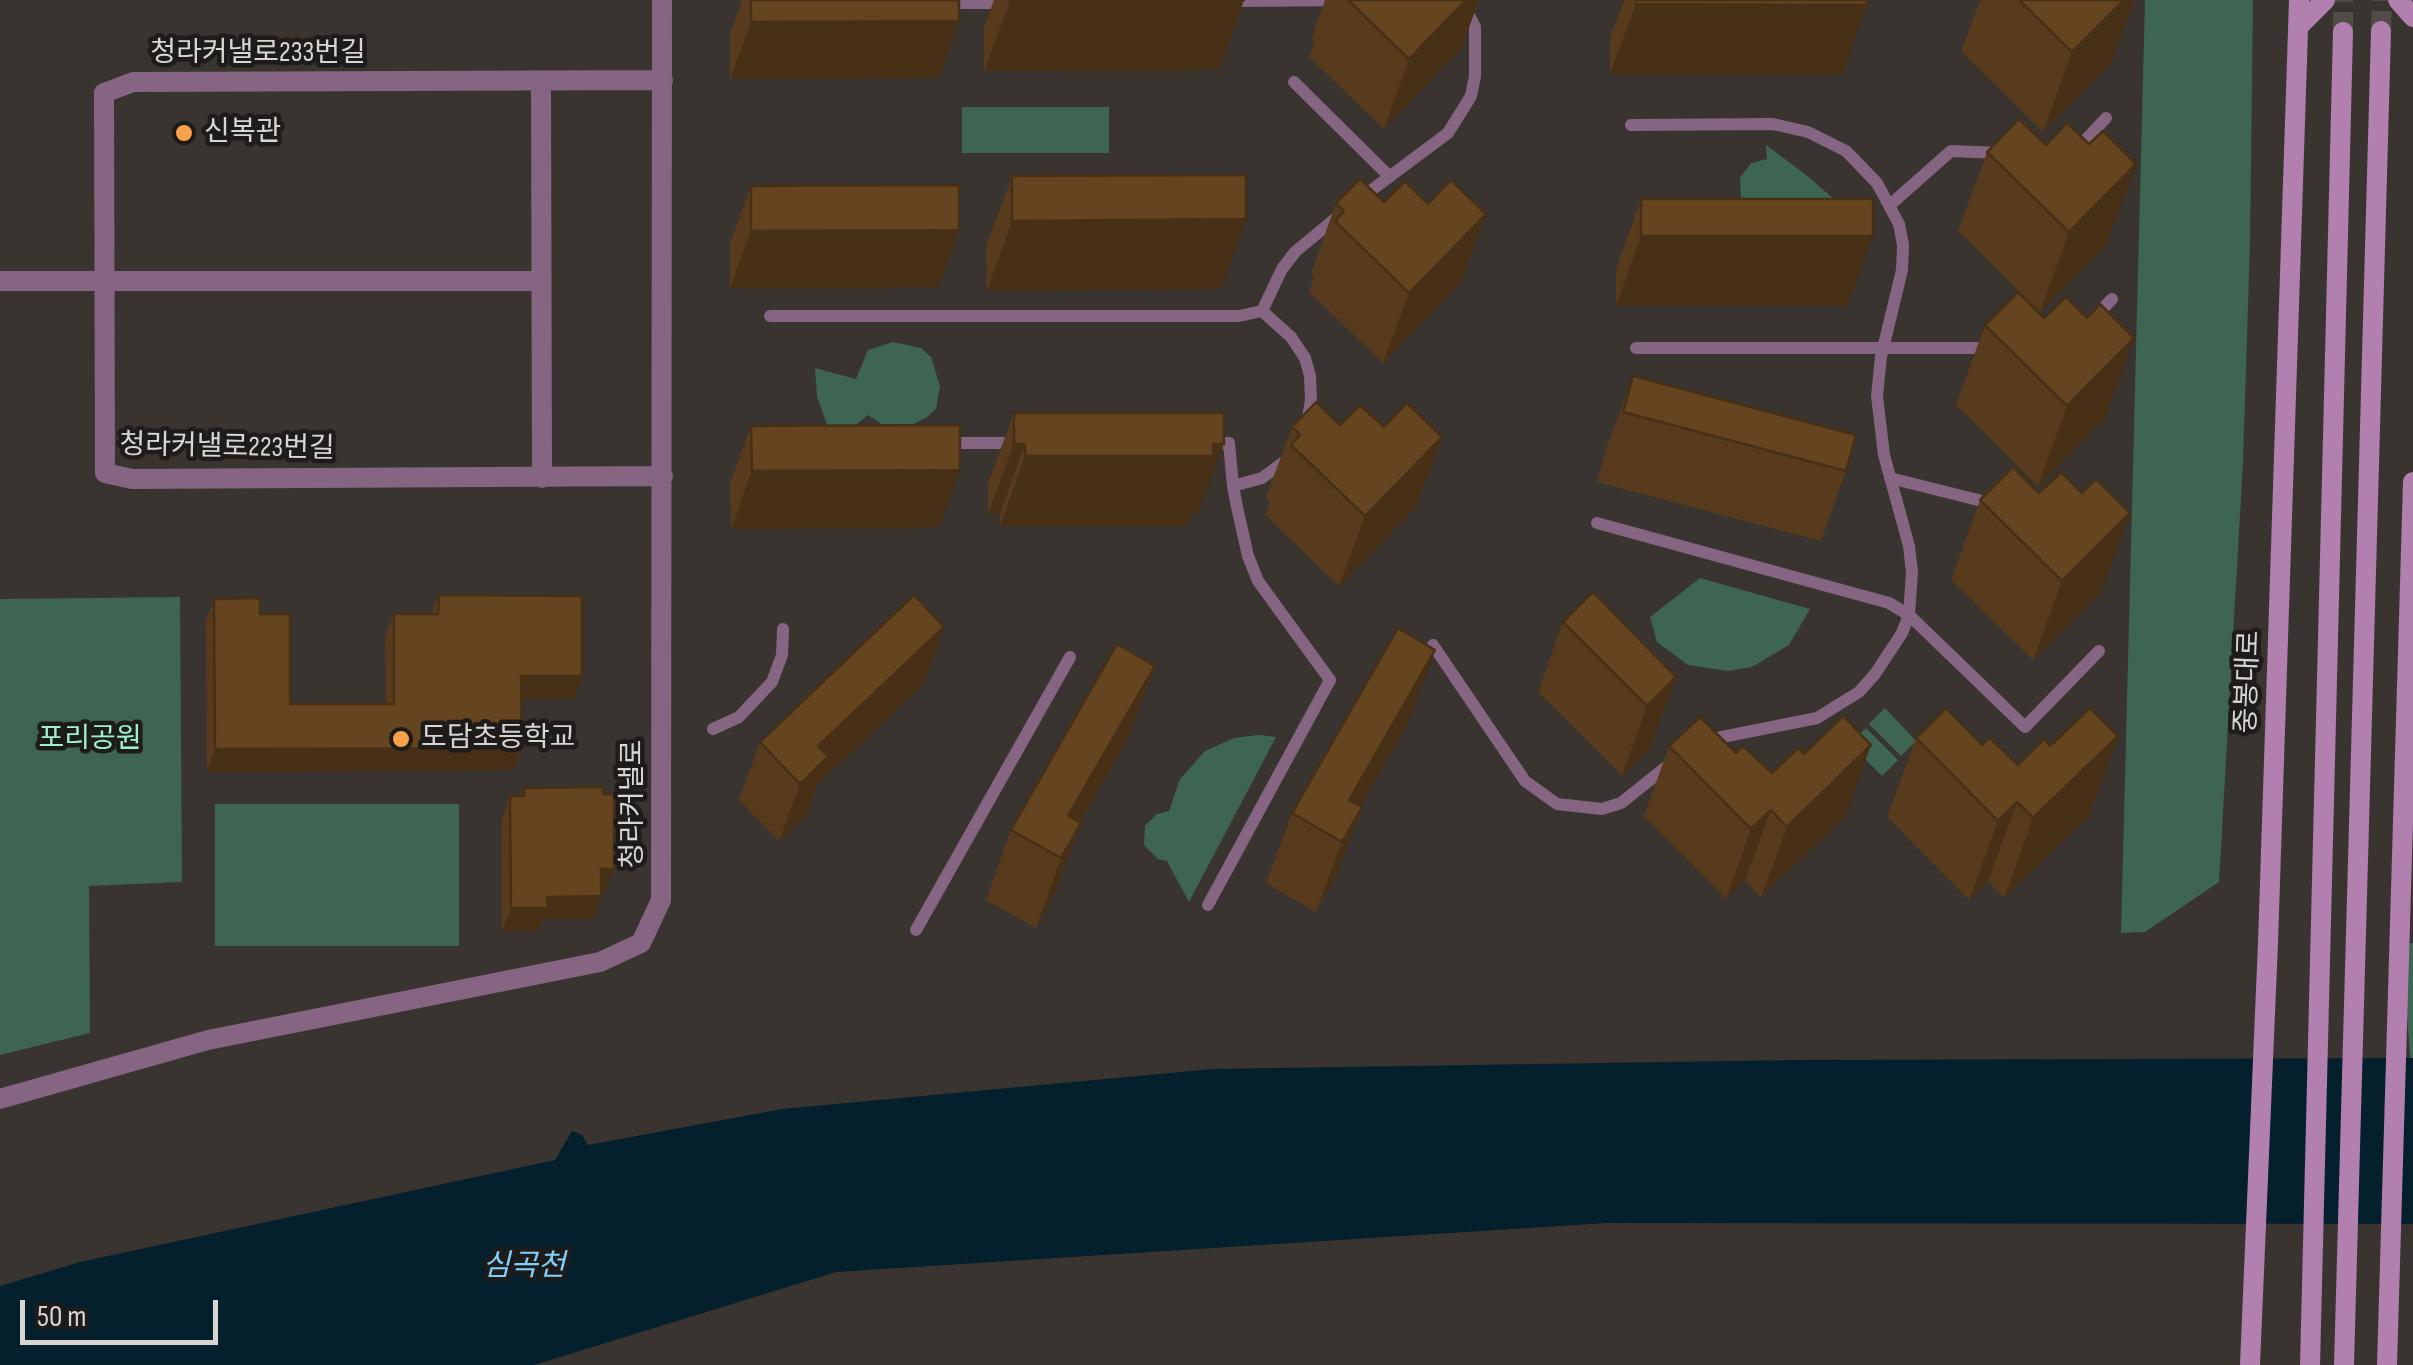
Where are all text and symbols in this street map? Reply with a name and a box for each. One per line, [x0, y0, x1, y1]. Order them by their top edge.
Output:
street label: 청라커낼로233번길 [150, 37, 366, 71]
place label: 신복관 [204, 116, 281, 150]
marker: 신복관 [173, 122, 195, 144]
street label: 청라커낼로223번길 [119, 429, 335, 467]
street label: 중봉대로 [2230, 630, 2268, 734]
place label: 도담초등학교 [421, 722, 576, 756]
park label: 포리공원 [38, 723, 142, 757]
marker: 도담초등학교 [390, 728, 412, 750]
street label: 청라커낼로 [617, 740, 651, 868]
water label: 심곡천 [483, 1249, 565, 1285]
scale bar [25, 1280, 222, 1342]
text: 50 m [37, 1299, 86, 1335]

